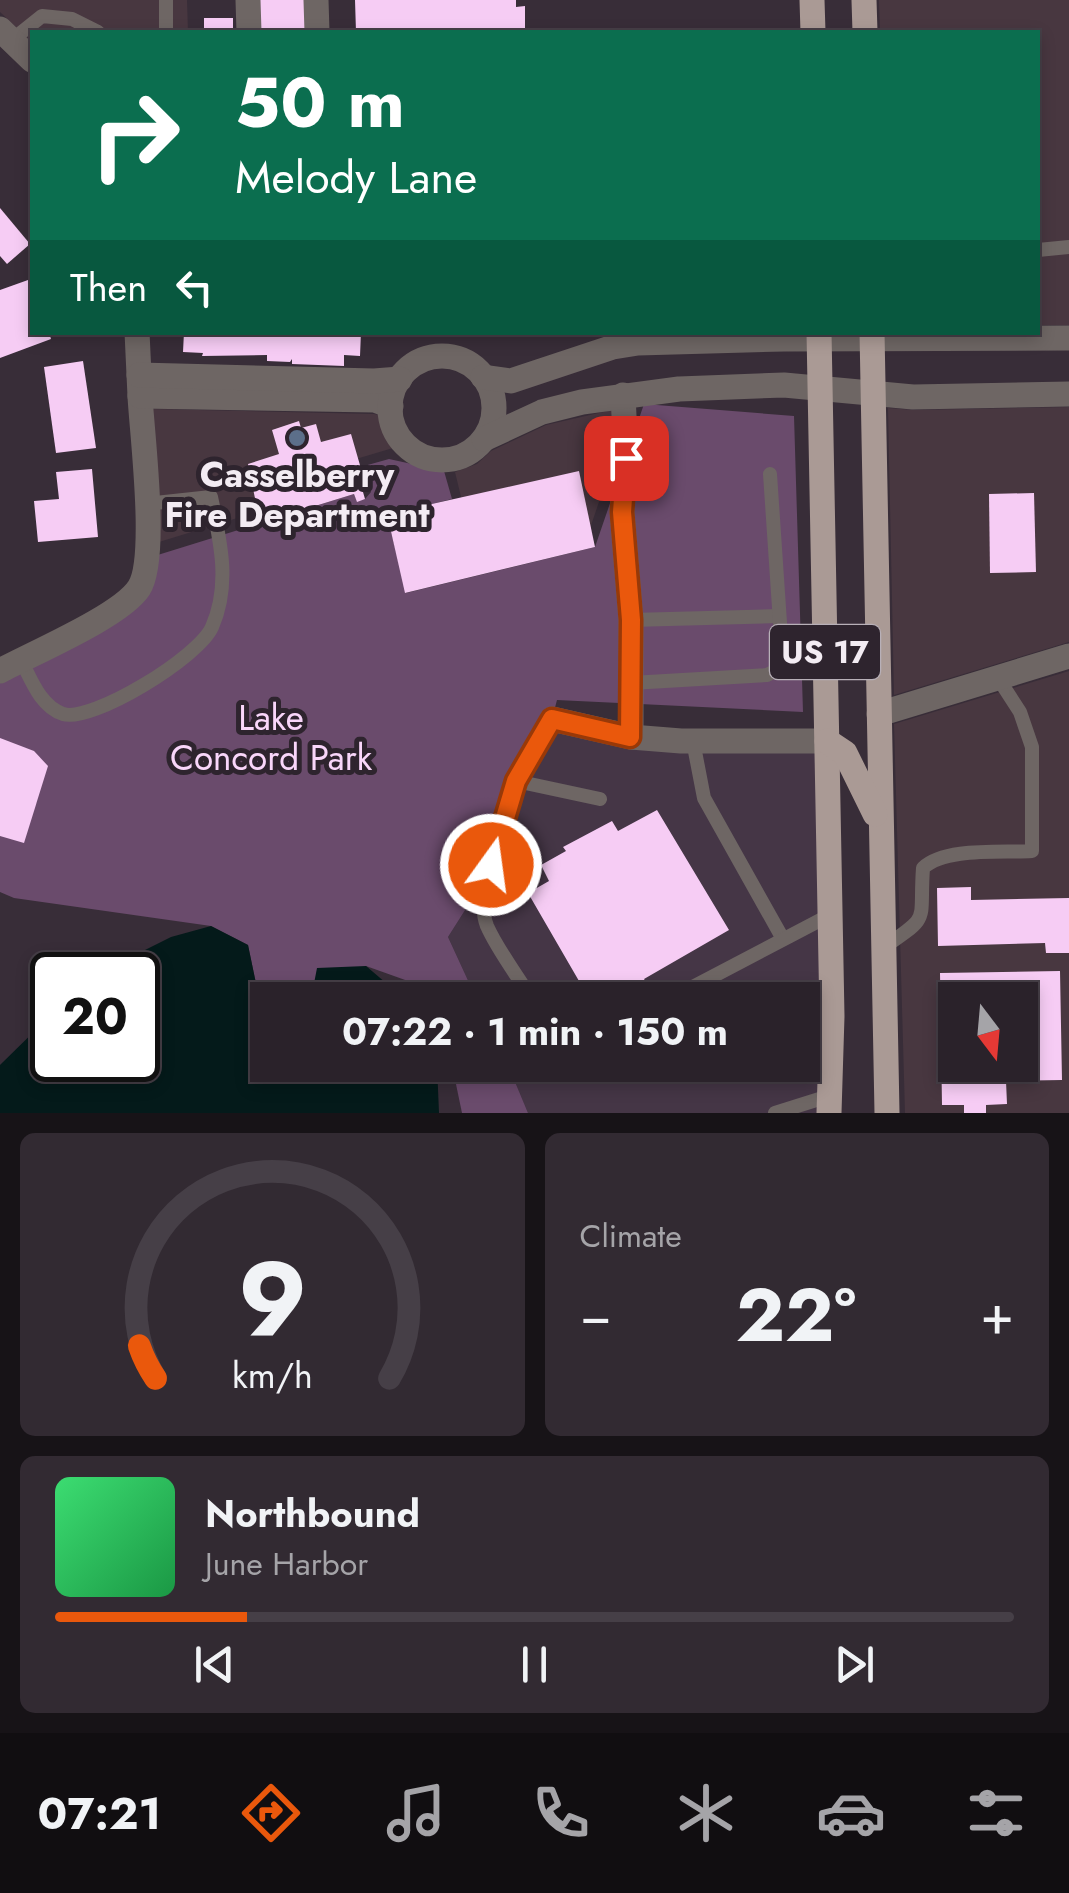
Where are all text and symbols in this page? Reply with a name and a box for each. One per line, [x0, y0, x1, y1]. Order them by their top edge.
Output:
text: 50 m [235, 52, 405, 153]
icon: right [70, 70, 200, 200]
text: Melody Lane [235, 145, 477, 210]
text: Then [70, 260, 147, 315]
icon: left [167, 260, 222, 315]
pin [584, 416, 669, 501]
marker: Casselberry Fire Department [286, 427, 308, 449]
icon: arrive [599, 431, 654, 486]
place label: Casselberry Fire Department [164, 450, 430, 540]
road number: US 17 [770, 625, 880, 679]
park label: Lake Concord Park [170, 693, 373, 783]
position arrow [439, 813, 543, 917]
speed limit sign: 20 [30, 952, 160, 1082]
north arrow [938, 982, 1038, 1082]
map controls [938, 982, 1038, 1082]
text: 07:22 · 1 min · 150 m [342, 1004, 728, 1059]
text: Climate [580, 1213, 682, 1259]
text: 9 [237, 1225, 307, 1375]
text: 22° [736, 1261, 856, 1369]
text: − [580, 1275, 612, 1355]
text: + [980, 1275, 1014, 1355]
text: km/h [232, 1350, 313, 1401]
text: Northbound [205, 1486, 420, 1541]
text: June Harbor [205, 1541, 368, 1587]
icon: previous [187, 1637, 242, 1692]
icon: pause [507, 1637, 562, 1692]
icon: next [827, 1637, 882, 1692]
icon: directions [236, 1778, 306, 1848]
icon: music [381, 1778, 451, 1848]
icon: phone [526, 1778, 596, 1848]
icon: climate [671, 1778, 741, 1848]
icon: car [816, 1778, 886, 1848]
icon: filters [961, 1778, 1031, 1848]
text: 07:21 [38, 1781, 161, 1846]

